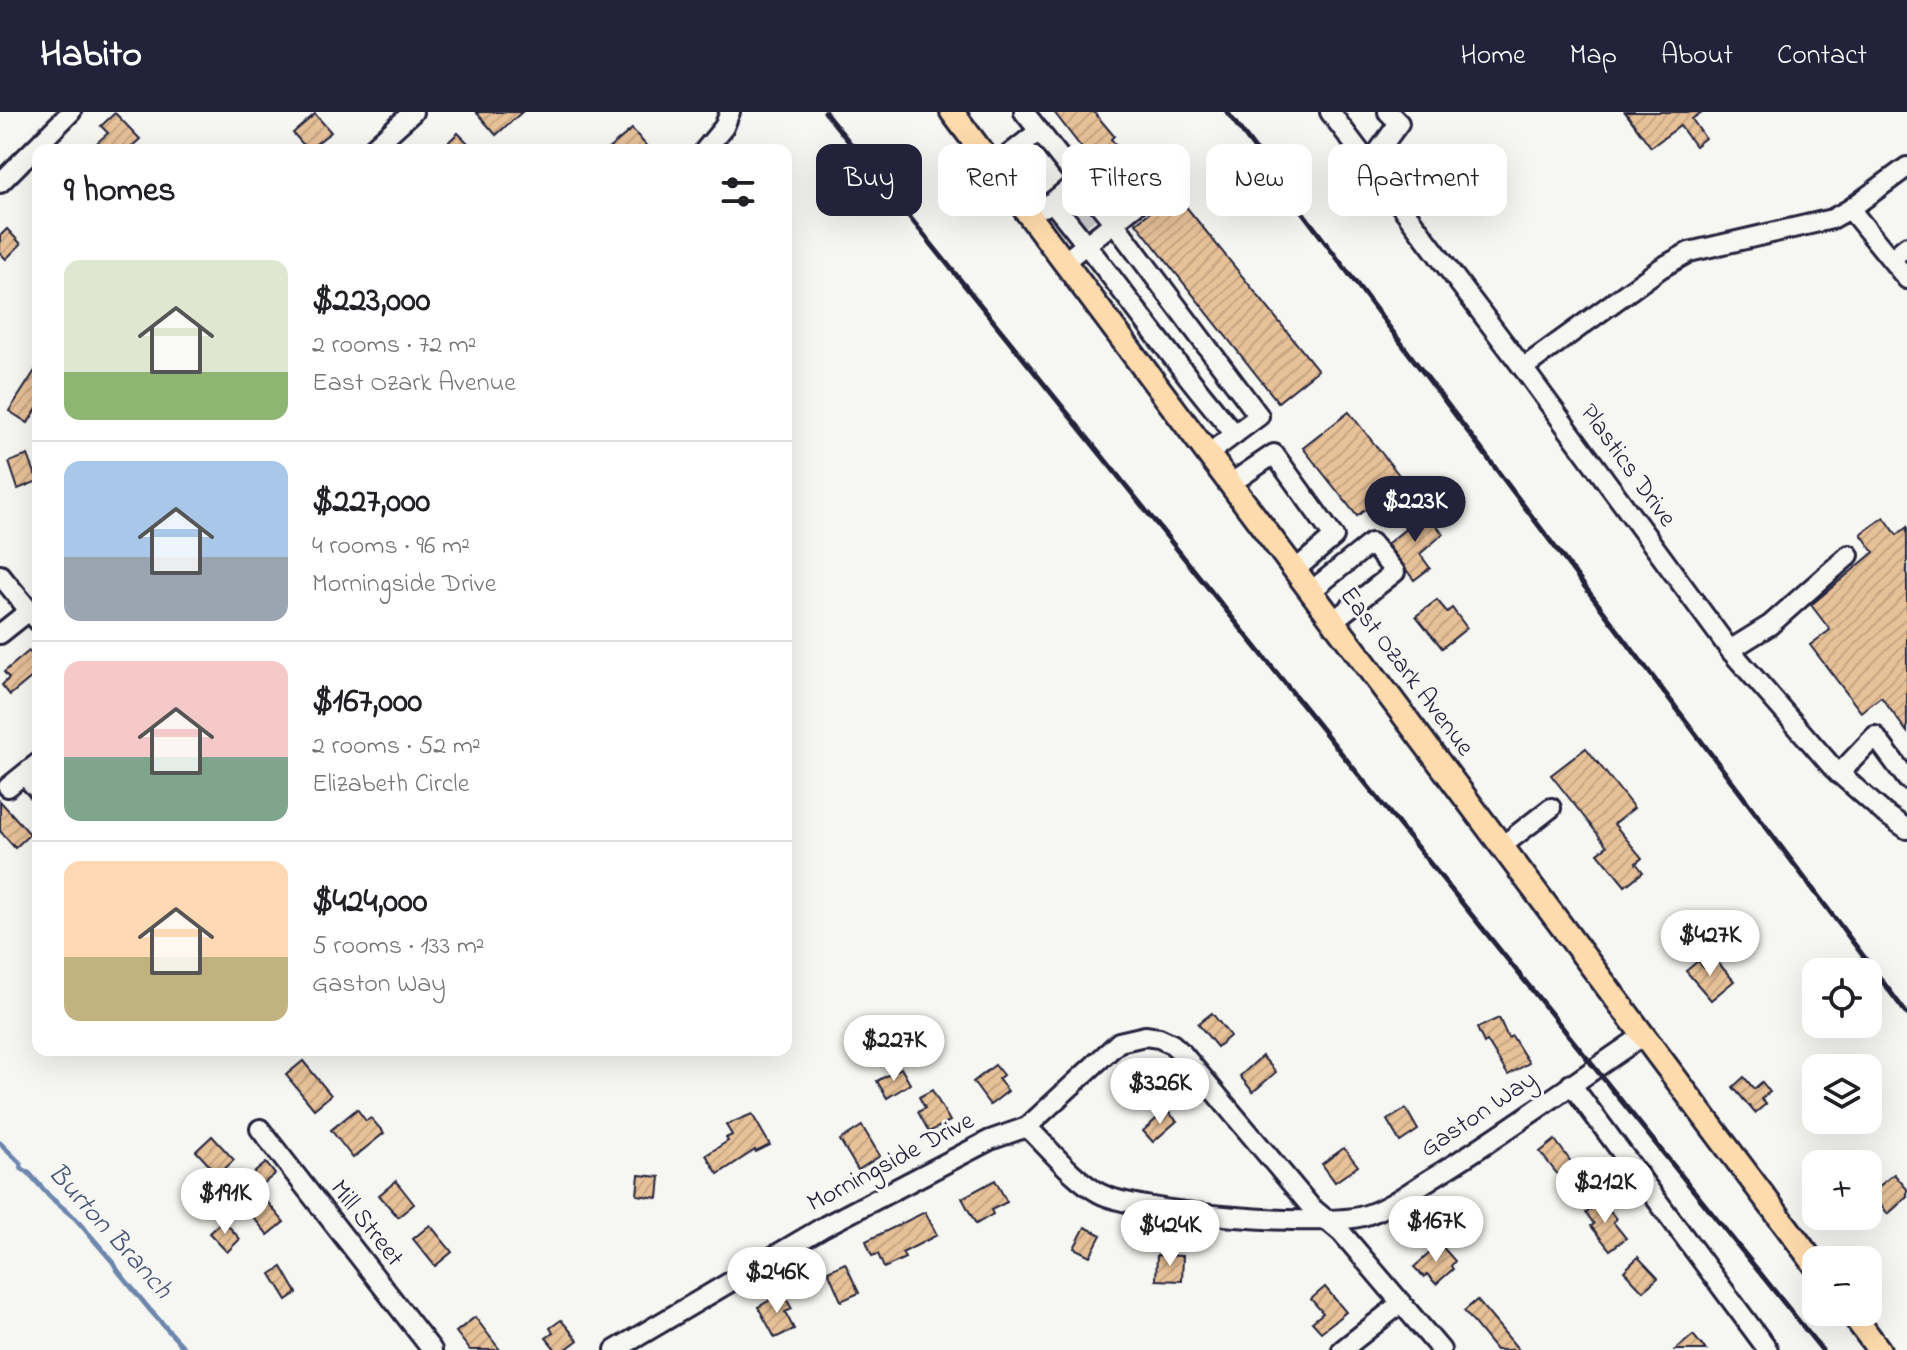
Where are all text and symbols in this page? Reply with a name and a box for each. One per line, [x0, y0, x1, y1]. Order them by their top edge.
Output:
text: Habito [40, 28, 142, 84]
text: Home [1460, 36, 1526, 77]
text: Map [1570, 36, 1617, 77]
text: About [1661, 36, 1733, 77]
text: Contact [1777, 36, 1867, 77]
chip: Buy [816, 144, 922, 216]
chip: Rent [938, 144, 1046, 216]
chip: Filters [1062, 144, 1190, 216]
chip: New [1206, 144, 1312, 216]
chip: Apartment [1328, 144, 1507, 216]
text: 9 homes [64, 167, 176, 217]
icon: filters [716, 170, 760, 214]
text: $223,000 [312, 277, 430, 327]
icon: home [128, 292, 224, 388]
text: 2 rooms · 72 m² [312, 327, 477, 365]
text: East Ozark Avenue [312, 365, 516, 403]
street label: Plastics Drive [1569, 397, 1685, 536]
pin: $223K [1359, 476, 1471, 544]
text: $227,000 [312, 478, 430, 528]
text: $223K [1383, 483, 1447, 521]
icon: home [128, 493, 224, 589]
text: 4 rooms · 96 m² [312, 528, 470, 566]
text: Morningside Drive [312, 566, 496, 604]
street label: East Ozark Avenue [1329, 579, 1483, 765]
text: $167,000 [312, 678, 422, 728]
icon: home [128, 693, 224, 789]
text: 2 rooms · 52 m² [312, 728, 481, 766]
text: Elizabeth Circle [312, 766, 469, 804]
text: $424,000 [312, 878, 427, 928]
icon: home [128, 893, 224, 989]
pin: $427K [1654, 910, 1766, 978]
text: $427K [1679, 917, 1741, 955]
text: 5 rooms · 133 m² [312, 928, 485, 966]
map controls [1802, 958, 1882, 1326]
button: locate [1802, 958, 1882, 1038]
text: Gaston Way [312, 966, 446, 1004]
pin: $227K [838, 1015, 950, 1083]
text: $227K [862, 1022, 926, 1060]
button: layers [1802, 1054, 1882, 1134]
pin: $326K [1104, 1058, 1216, 1126]
street label: Gaston Way [1413, 1062, 1545, 1168]
text: $326K [1128, 1065, 1192, 1103]
street label: Morningside Drive [801, 1103, 982, 1223]
button: + [1802, 1150, 1882, 1230]
water label: Burton Branch [37, 1155, 182, 1310]
pin: $212K [1549, 1157, 1661, 1225]
text: $212K [1574, 1164, 1636, 1202]
pin: $191K [169, 1168, 281, 1236]
street label: Mill Street [320, 1172, 412, 1276]
text: $191K [199, 1175, 251, 1213]
pin: $167K [1380, 1196, 1492, 1264]
pin: $424K [1114, 1200, 1226, 1268]
text: $167K [1407, 1203, 1465, 1241]
text: $424K [1139, 1207, 1201, 1245]
button: − [1802, 1246, 1882, 1326]
pin: $246K [721, 1247, 833, 1315]
text: $246K [745, 1254, 809, 1292]

